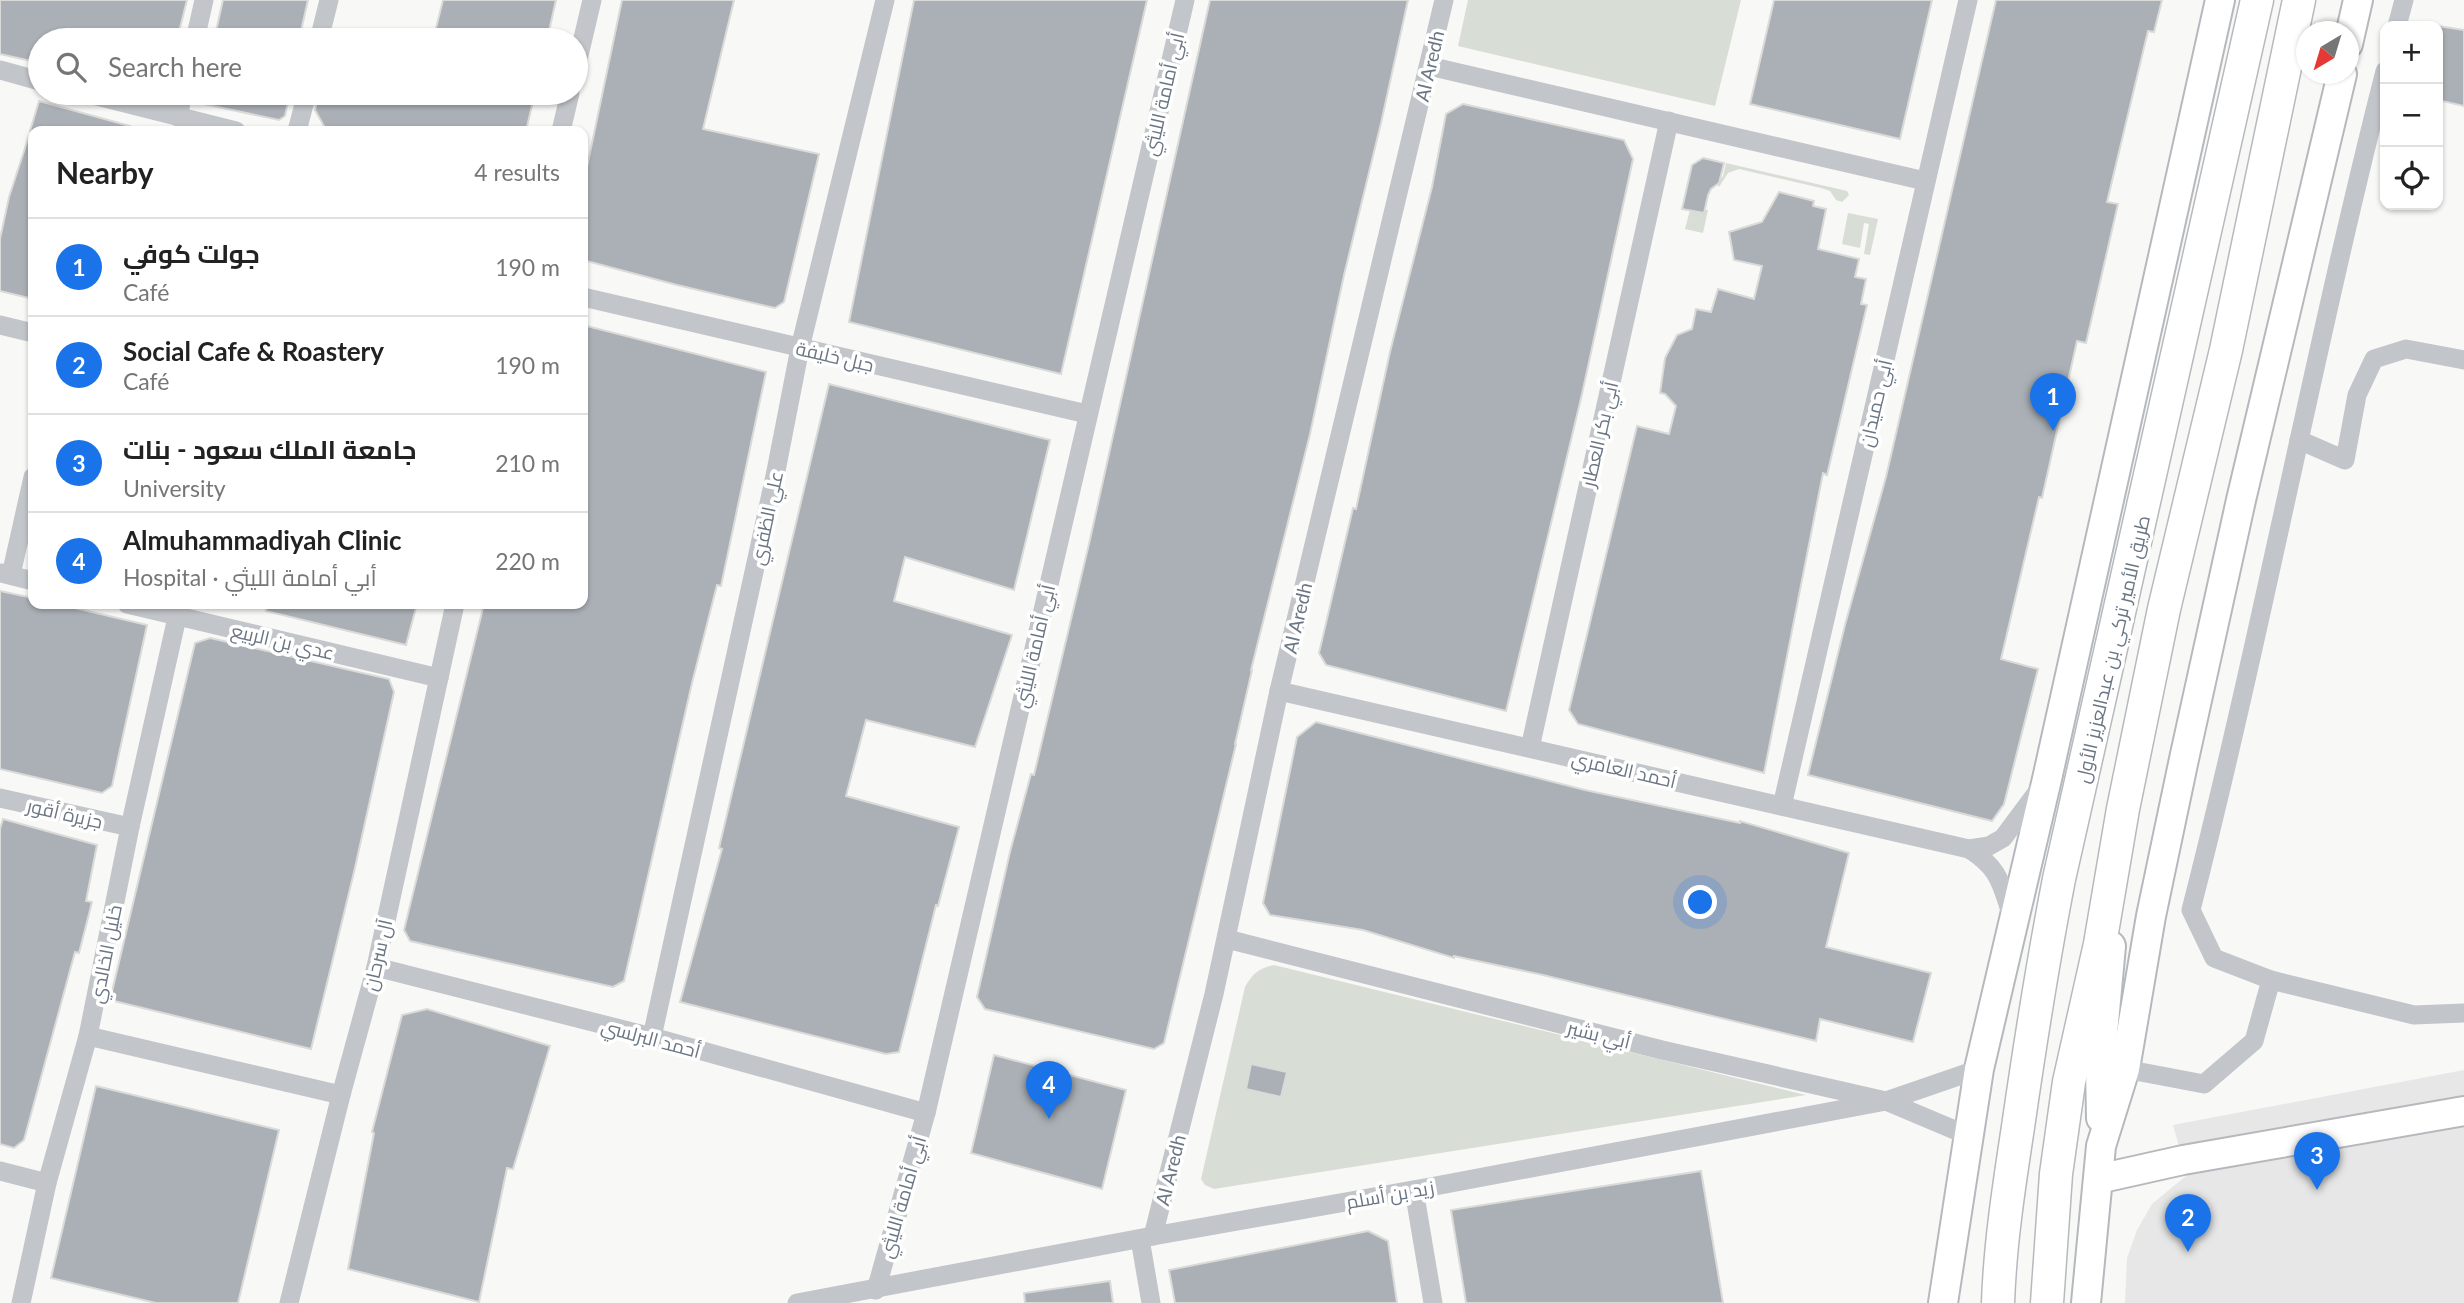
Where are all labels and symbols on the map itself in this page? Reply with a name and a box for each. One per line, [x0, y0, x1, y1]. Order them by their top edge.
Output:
north arrow [2296, 21, 2359, 84]
street label: Al Aredh [1410, 28, 1448, 104]
street label: أبي أمامة الليثي [1138, 30, 1192, 159]
street label: جبل خليفة [794, 336, 876, 377]
street label: أبي حميدان [1854, 357, 1900, 450]
pin: 1 [2030, 373, 2076, 431]
street label: أبي بكر العطار [1576, 379, 1626, 491]
street label: علي الظفري [745, 469, 791, 568]
street label: طريق الأمير تركي بن عبدالعزيز الأول [2070, 513, 2158, 786]
street label: Al Aredh [1278, 580, 1316, 656]
street label: أبي أمامة الليثي [1009, 582, 1063, 711]
street label: عدي بن الربيع [228, 618, 337, 668]
street label: أحمد العامري [1569, 746, 1678, 796]
street label: جزيرة أقور [24, 793, 105, 834]
your location [1683, 885, 1717, 919]
street label: خليل الخالدي [84, 903, 130, 1006]
street label: آل سرحان [358, 917, 397, 993]
street label: أحمد البرلسي [598, 1014, 703, 1066]
street label: أبي بشير [1563, 1015, 1633, 1057]
pin: 4 [1026, 1061, 1072, 1119]
street label: Al Aredh [1150, 1132, 1190, 1208]
pin: 3 [2294, 1132, 2340, 1190]
street label: أبي أمامة الليثي [874, 1133, 934, 1262]
street label: زيد بن أسلم [1344, 1175, 1436, 1216]
pin: 2 [2165, 1194, 2211, 1252]

